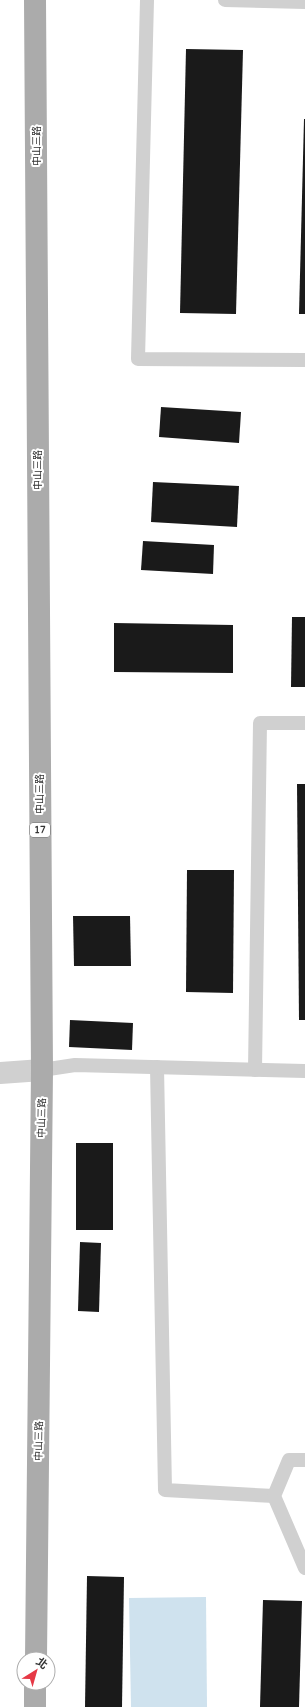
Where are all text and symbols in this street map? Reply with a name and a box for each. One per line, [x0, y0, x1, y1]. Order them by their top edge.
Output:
street label: 中山三路 [31, 126, 43, 166]
street label: 中山三路 [32, 450, 44, 490]
street label: 中山三路 [34, 774, 46, 814]
road number: 17 [30, 823, 50, 837]
street label: 中山三路 [36, 1098, 48, 1138]
street label: 中山三路 [33, 1421, 45, 1461]
north arrow [16, 1651, 56, 1691]
text: 北 [33, 1655, 50, 1672]

